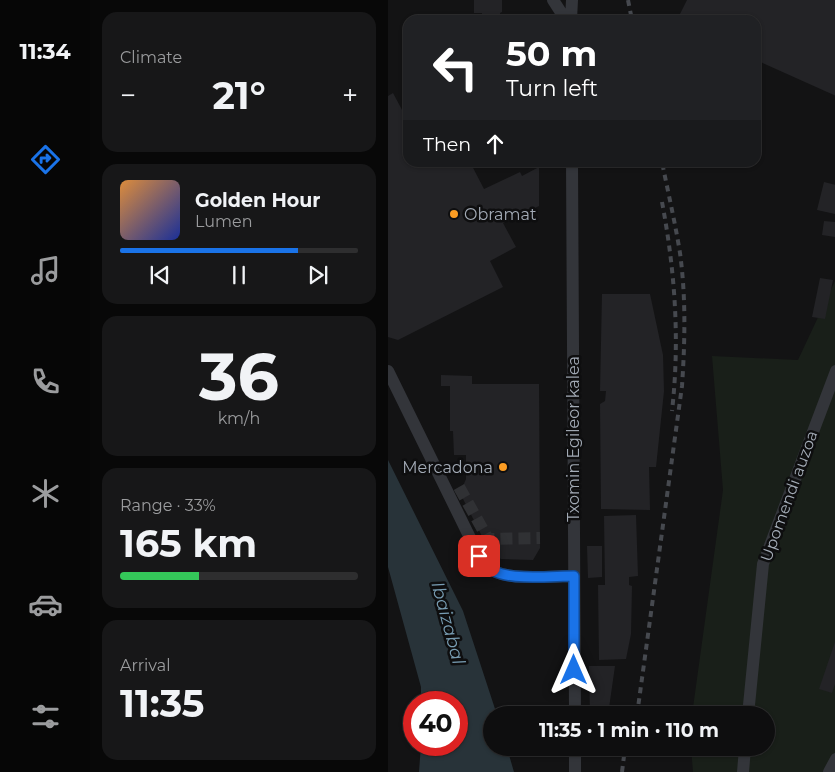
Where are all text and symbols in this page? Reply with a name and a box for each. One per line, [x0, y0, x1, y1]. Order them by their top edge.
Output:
text: 50 m [506, 32, 597, 75]
icon: left [423, 35, 488, 100]
text: 11:34 [19, 38, 71, 65]
text: Climate [120, 48, 182, 67]
text: 21° [212, 72, 266, 119]
text: Turn left [506, 75, 598, 102]
text: − [120, 78, 136, 112]
text: + [342, 78, 358, 112]
icon: ahead [481, 130, 509, 158]
text: Then [423, 133, 471, 156]
icon: directions [28, 142, 63, 177]
text: Golden Hour [195, 189, 321, 212]
place label: Obramat [464, 205, 537, 224]
marker: Obramat [448, 208, 460, 220]
text: Lumen [195, 212, 253, 231]
icon: music [28, 253, 63, 288]
icon: previous [146, 261, 174, 289]
icon: pause [225, 261, 253, 289]
icon: next [304, 261, 332, 289]
text: 36 [199, 337, 279, 416]
street label: Txomin Egileor kalea [564, 356, 583, 522]
icon: phone [28, 364, 63, 399]
text: km/h [218, 409, 260, 428]
street label: Upomendi auzoa [756, 428, 822, 564]
place label: Mercadona [402, 458, 493, 477]
marker: Mercadona [497, 461, 509, 473]
icon: climate [28, 476, 63, 511]
text: Range · 33% [120, 496, 216, 515]
text: 165 km [120, 520, 257, 567]
pin [458, 535, 500, 577]
icon: arrive [465, 542, 493, 570]
water label: Ibaizabal [426, 579, 470, 667]
icon: car [28, 587, 63, 622]
position arrow [547, 643, 599, 695]
text: Arrival [120, 656, 170, 675]
text: 11:35 [120, 680, 204, 727]
speed limit sign: 40 [403, 691, 468, 756]
icon: filters [28, 699, 63, 734]
text: 11:35 · 1 min · 110 m [539, 719, 719, 742]

